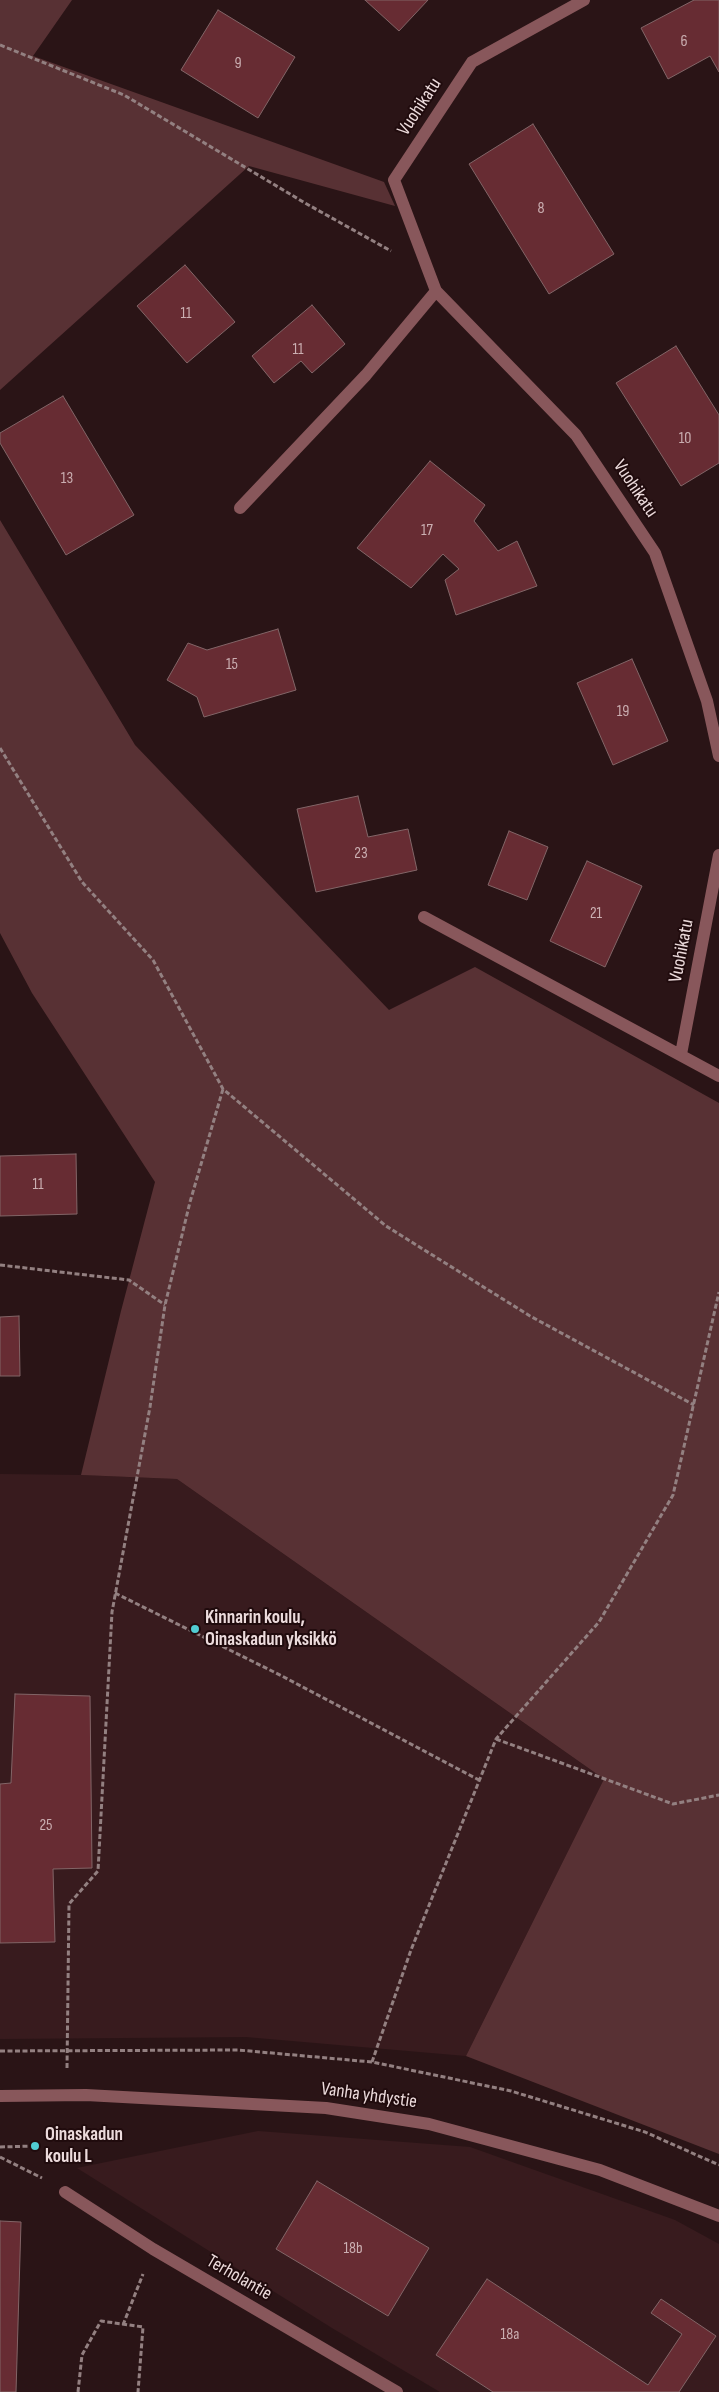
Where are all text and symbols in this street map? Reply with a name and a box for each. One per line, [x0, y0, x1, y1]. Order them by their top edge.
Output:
house number: 6 [680, 32, 688, 52]
house number: 9 [234, 54, 242, 74]
street label: Vuohikatu [393, 74, 447, 140]
house number: 8 [537, 199, 545, 219]
house number: 11 [180, 304, 192, 324]
house number: 11 [292, 340, 304, 360]
house number: 10 [679, 429, 691, 449]
street label: Vuohikatu [608, 456, 662, 522]
house number: 13 [61, 469, 73, 489]
house number: 17 [421, 521, 433, 541]
house number: 15 [226, 655, 238, 675]
house number: 19 [617, 702, 629, 722]
house number: 23 [354, 844, 368, 864]
house number: 21 [590, 904, 602, 924]
street label: Vuohikatu [665, 917, 699, 985]
house number: 11 [32, 1175, 44, 1195]
place label: Kinnarin koulu, Oinaskadun yksikkö [205, 1607, 337, 1651]
marker: Kinnarin koulu, Oinaskadun yksikkö [189, 1623, 201, 1635]
house number: 25 [39, 1816, 53, 1836]
street label: Vanha yhdystie [320, 2078, 418, 2114]
place label: Oinaskadun koulu L [45, 2124, 123, 2168]
marker: Oinaskadun koulu L [29, 2140, 41, 2152]
house number: 18b [343, 2239, 363, 2259]
street label: Terholantie [202, 2250, 276, 2306]
house number: 18a [501, 2325, 519, 2345]

